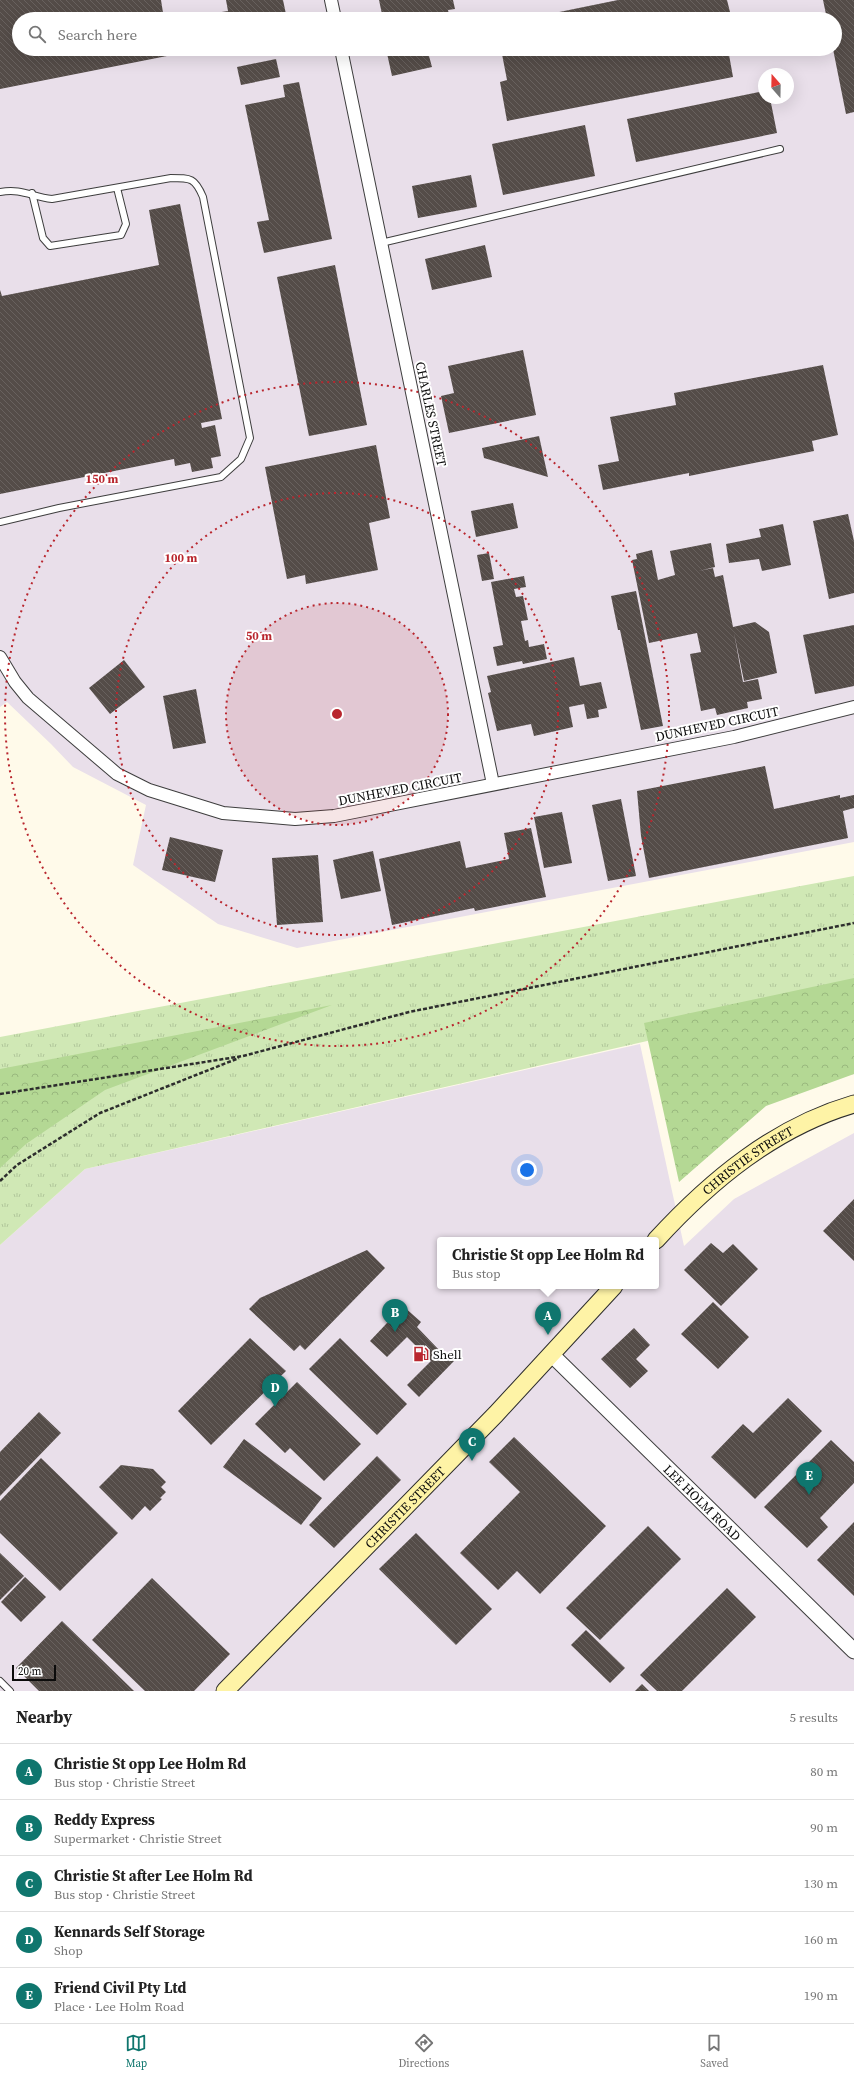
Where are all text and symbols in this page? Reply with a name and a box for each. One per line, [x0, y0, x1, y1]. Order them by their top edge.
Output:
search box [12, 12, 842, 56]
icon: search [26, 23, 48, 45]
text: Search here [58, 24, 137, 45]
north arrow [758, 68, 794, 104]
street label: CHARLES STREET [412, 360, 450, 468]
text: 150 m [86, 471, 119, 487]
text: 100 m [165, 550, 198, 566]
text: 50 m [246, 628, 272, 644]
street label: DUNHEVED CIRCUIT [654, 703, 780, 745]
centre of rings [330, 707, 344, 721]
street label: DUNHEVED CIRCUIT [337, 769, 463, 809]
street label: CHRISTIE STREET [698, 1122, 796, 1198]
your location [517, 1160, 537, 1180]
popup [437, 1237, 659, 1289]
text: Christie St opp Lee Holm Rd [452, 1244, 644, 1265]
text: Bus stop [452, 1265, 501, 1282]
pin: B [382, 1299, 408, 1332]
pin: A [535, 1302, 561, 1335]
fuel station icon: Shell [412, 1345, 430, 1363]
place label: Shell [433, 1346, 462, 1363]
pin: D [262, 1374, 288, 1407]
pin: C [459, 1428, 485, 1461]
street label: LEE HOLM ROAD [660, 1461, 745, 1544]
pin: E [796, 1462, 822, 1495]
street label: CHRISTIE STREET [361, 1463, 449, 1552]
scale bar [12, 1663, 56, 1682]
text: 20 m [18, 1664, 41, 1679]
text: Nearby [16, 1705, 72, 1729]
text: 5 results [790, 1709, 838, 1726]
text: Christie St opp Lee Holm Rd [54, 1753, 246, 1774]
text: A [25, 1763, 33, 1780]
text: 80 m [810, 1763, 838, 1780]
text: Bus stop · Christie Street [54, 1774, 195, 1791]
text: Reddy Express [54, 1809, 155, 1830]
text: B [25, 1819, 33, 1836]
text: 90 m [810, 1819, 838, 1836]
text: Supermarket · Christie Street [54, 1830, 221, 1847]
text: Christie St after Lee Holm Rd [54, 1865, 253, 1886]
text: C [25, 1875, 33, 1892]
text: 130 m [804, 1875, 838, 1892]
text: Bus stop · Christie Street [54, 1886, 195, 1903]
text: Kennards Self Storage [54, 1921, 205, 1942]
text: D [24, 1931, 34, 1948]
text: 160 m [804, 1931, 838, 1948]
text: Shop [54, 1942, 83, 1959]
text: Friend Civil Pty Ltd [54, 1977, 186, 1998]
text: E [25, 1987, 33, 2004]
text: 190 m [804, 1987, 838, 2004]
text: Place · Lee Holm Road [54, 1998, 184, 2015]
tab: Map [125, 2032, 147, 2071]
tab: Directions [398, 2032, 449, 2071]
tab: Saved [700, 2032, 729, 2071]

